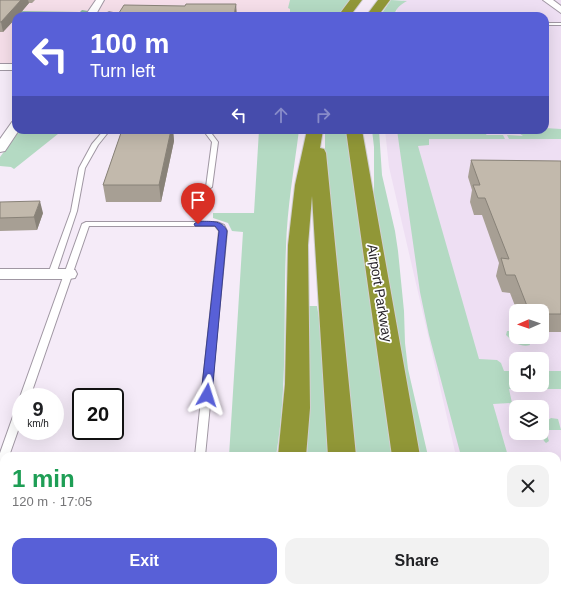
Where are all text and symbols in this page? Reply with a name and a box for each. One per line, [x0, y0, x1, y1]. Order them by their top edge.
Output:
icon: left [24, 28, 76, 80]
text: 100 m [90, 28, 169, 59]
text: Turn left [90, 61, 155, 81]
icon: left [228, 104, 250, 126]
icon: ahead [270, 104, 292, 126]
icon: right [312, 104, 334, 126]
pin [181, 183, 215, 224]
icon: arrive [187, 189, 209, 211]
street label: Airport Parkway [364, 243, 396, 343]
north arrow [509, 304, 549, 344]
map controls [509, 304, 549, 440]
button: sound [509, 352, 549, 392]
position arrow [186, 374, 228, 416]
speed limit sign: 20 [72, 388, 124, 440]
text: 9 [32, 398, 44, 420]
button: layers [509, 400, 549, 440]
text: km/h [27, 418, 49, 429]
text: 1 min [12, 465, 75, 492]
button: close [507, 465, 549, 507]
text: 120 m · 17:05 [12, 494, 92, 509]
button: Exit [12, 538, 277, 584]
button: Share [285, 538, 549, 584]

